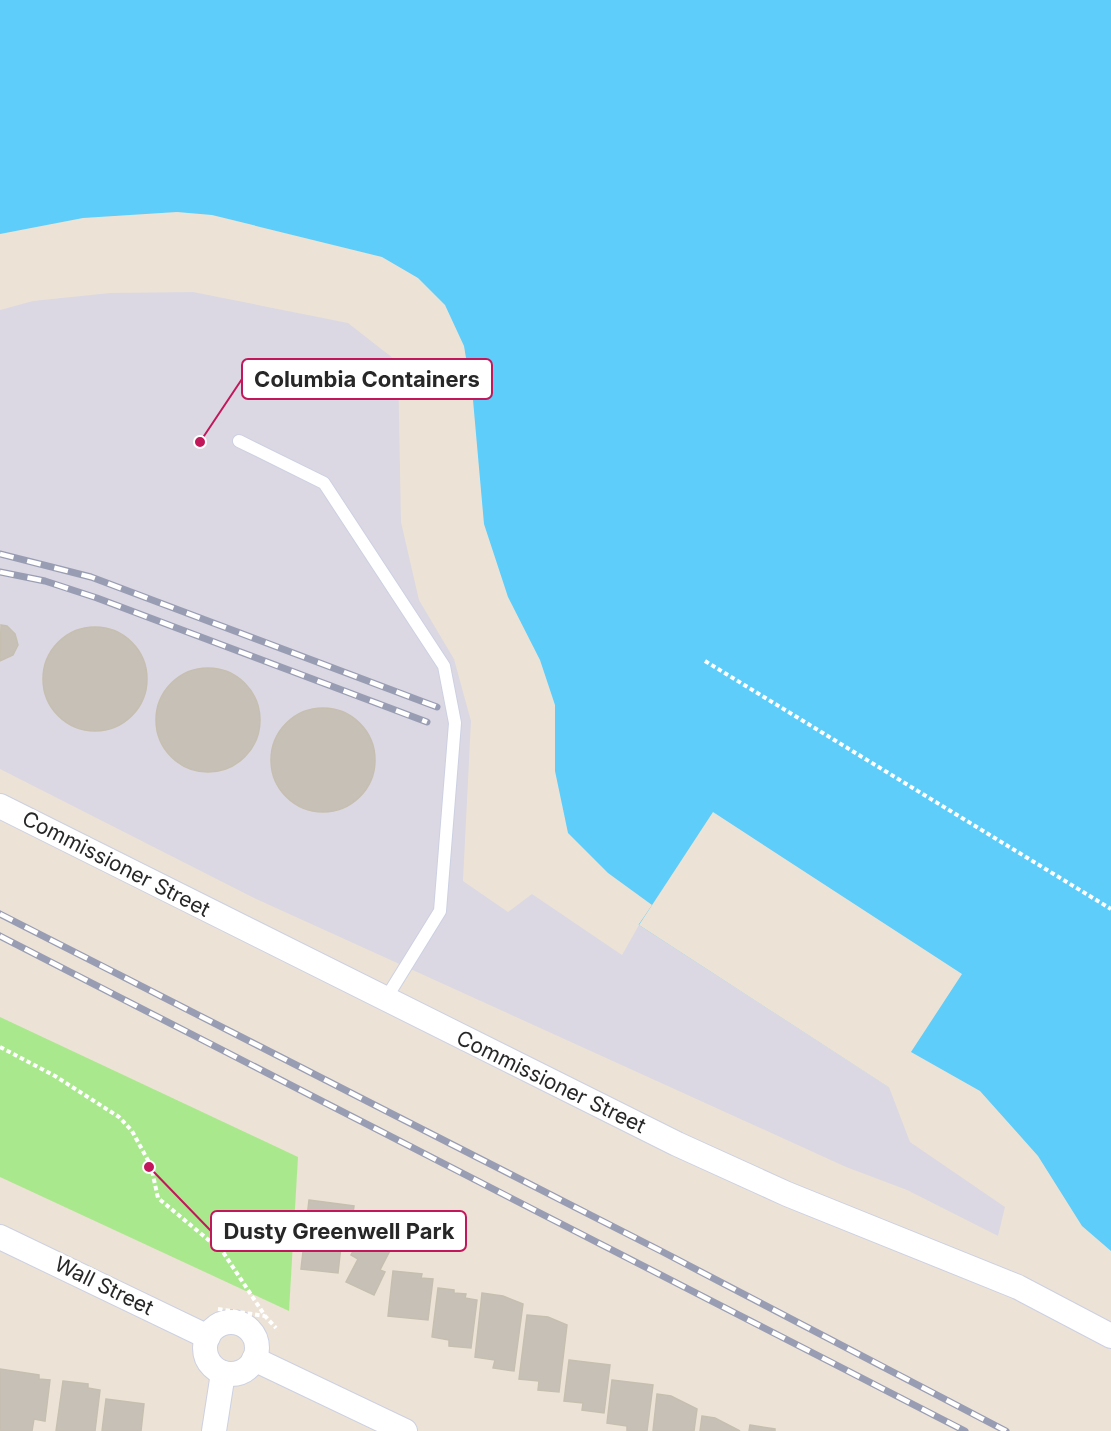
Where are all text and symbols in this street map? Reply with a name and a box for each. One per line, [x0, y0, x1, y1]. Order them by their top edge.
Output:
callout: Columbia Containers [242, 359, 492, 399]
text: Columbia Containers [254, 366, 480, 392]
street label: Commissioner Street [18, 805, 214, 922]
street label: Commissioner Street [453, 1025, 650, 1138]
callout: Dusty Greenwell Park [211, 1211, 466, 1251]
text: Dusty Greenwell Park [223, 1218, 455, 1244]
street label: Wall Street [51, 1251, 158, 1320]

